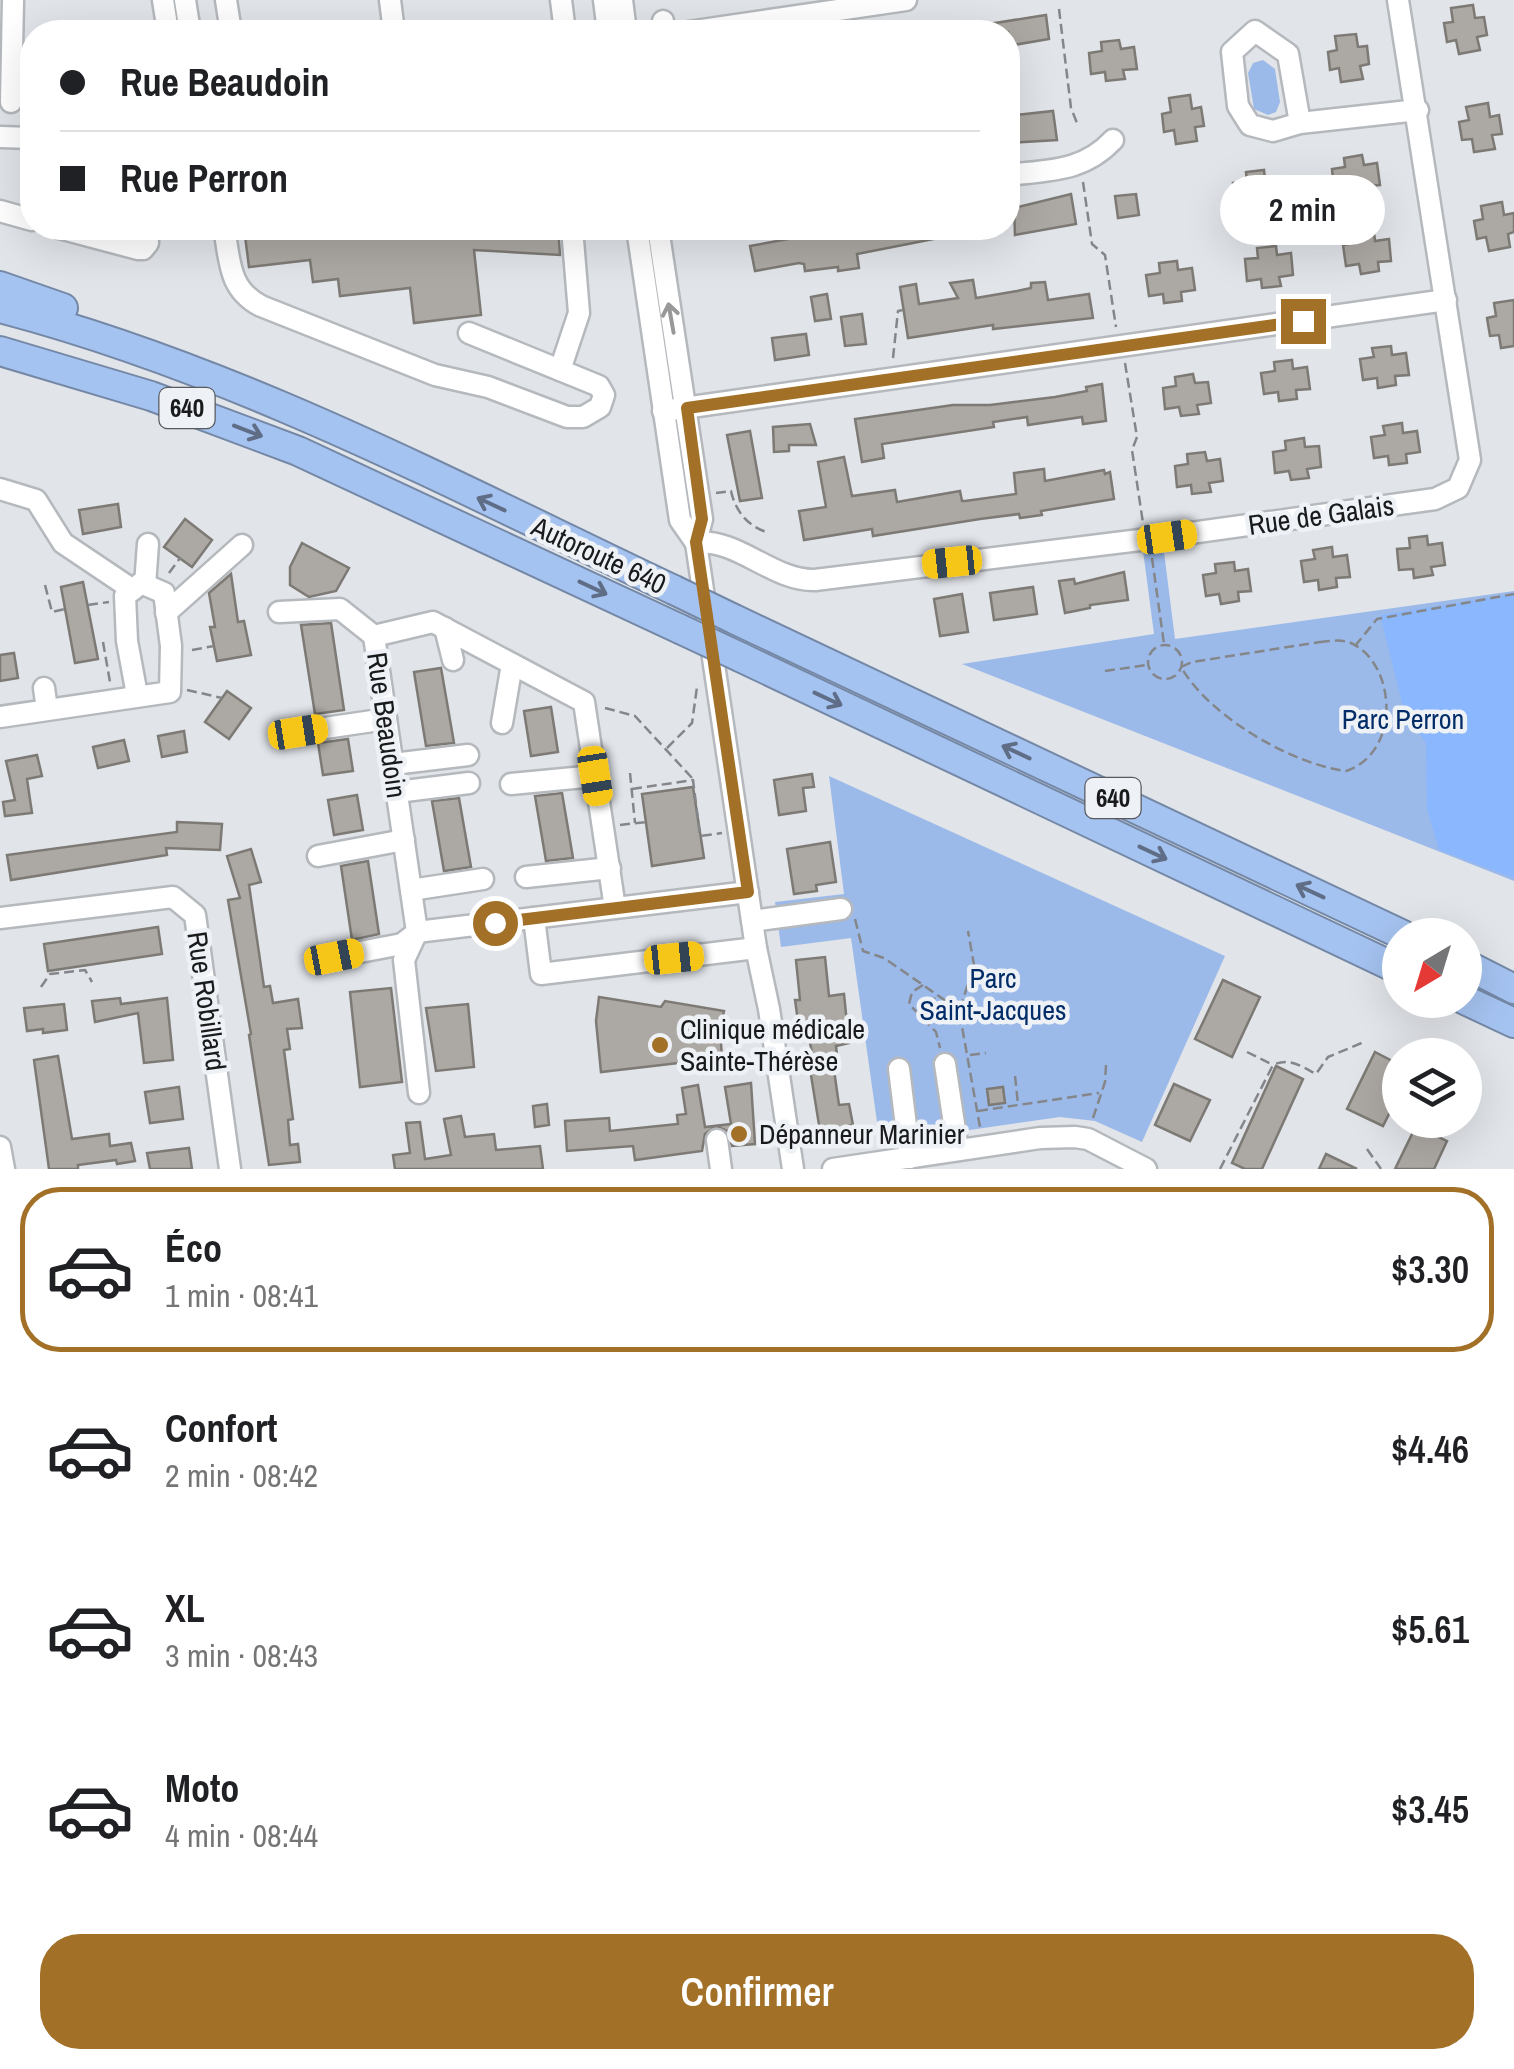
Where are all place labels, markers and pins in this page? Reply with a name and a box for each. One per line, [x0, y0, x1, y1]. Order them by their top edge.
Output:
place label: Clinique médicale Sainte-Thérèse [680, 1010, 865, 1080]
marker: Clinique médicale Sainte-Thérèse [649, 1034, 671, 1056]
place label: Dépanneur Marinier [759, 1115, 965, 1153]
marker: Dépanneur Marinier [728, 1123, 750, 1145]

